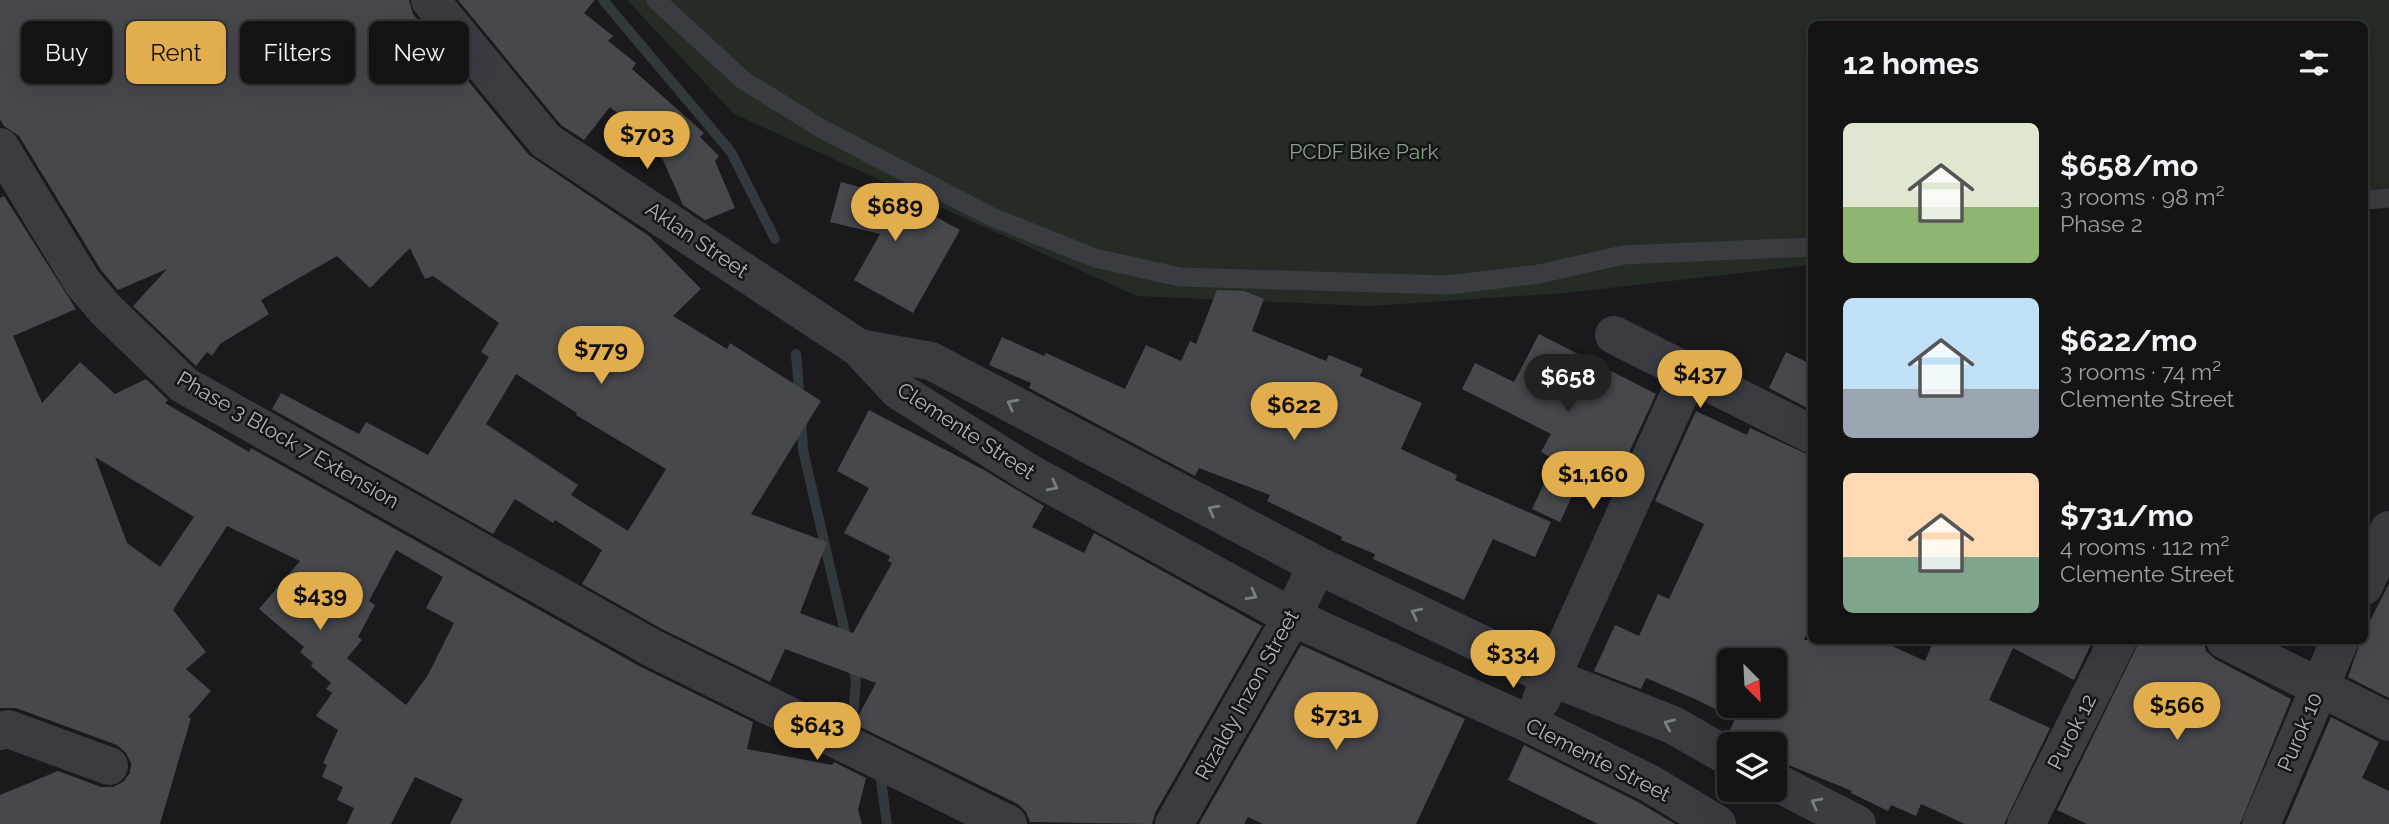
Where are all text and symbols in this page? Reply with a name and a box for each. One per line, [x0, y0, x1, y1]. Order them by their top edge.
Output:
chip: Buy [21, 21, 112, 84]
chip: Rent [126, 21, 226, 84]
chip: Filters [240, 21, 355, 84]
chip: New [369, 21, 469, 84]
icon: filters [2295, 44, 2333, 82]
text: 12 homes [1843, 46, 1979, 81]
pin: $703 [606, 111, 688, 171]
text: $703 [620, 120, 674, 147]
park label: PCDF Bike Park [1289, 139, 1439, 164]
text: $658/mo [2060, 148, 2198, 183]
icon: home [1899, 151, 1983, 235]
text: 3 rooms · 98 m² [2060, 183, 2225, 210]
pin: $689 [854, 184, 936, 243]
text: $689 [867, 192, 923, 219]
street label: Aklan Street [641, 196, 753, 283]
text: Phase 2 [2060, 210, 2143, 237]
text: $622/mo [2060, 323, 2197, 358]
pin: $779 [560, 326, 642, 386]
icon: home [1899, 326, 1983, 410]
text: $779 [574, 335, 628, 362]
pin: $437 [1659, 350, 1741, 410]
pin: $658 [1527, 354, 1609, 414]
text: 3 rooms · 74 m² [2060, 358, 2221, 385]
text: $437 [1673, 359, 1727, 386]
text: $658 [1540, 363, 1596, 390]
street label: Phase 3 Block 7 Extension [173, 366, 404, 513]
street label: Clemente Street [893, 377, 1040, 484]
pin: $622 [1253, 382, 1335, 442]
text: Clemente Street [2060, 385, 2234, 412]
text: $622 [1267, 391, 1321, 418]
one-way arrow [1007, 398, 1019, 412]
pin: $1,160 [1536, 452, 1650, 511]
text: $1,160 [1558, 460, 1628, 487]
one-way arrow [1046, 477, 1058, 491]
text: $731/mo [2060, 498, 2194, 533]
icon: home [1899, 501, 1983, 585]
one-way arrow [1208, 505, 1220, 519]
text: 4 rooms · 112 m² [2060, 533, 2229, 560]
text: Clemente Street [2060, 560, 2234, 587]
pin: $439 [279, 572, 361, 632]
text: $439 [293, 581, 347, 608]
one-way arrow [1245, 587, 1258, 600]
street label: Rizaldy Inzon Street [1189, 605, 1304, 784]
one-way arrow [1411, 607, 1423, 621]
pin: $334 [1472, 630, 1554, 690]
text: $334 [1486, 639, 1540, 666]
north arrow [1717, 648, 1787, 718]
map controls [1717, 648, 1787, 802]
pin: $566 [2136, 682, 2218, 742]
street label: Purok 10 [2272, 689, 2327, 775]
street label: Purok 12 [2042, 690, 2101, 774]
text: $566 [2149, 691, 2205, 718]
pin: $731 [1295, 692, 1377, 752]
text: $731 [1310, 701, 1362, 728]
pin: $643 [776, 702, 858, 762]
text: $643 [790, 711, 844, 738]
street label: Clemente Street [1522, 712, 1675, 807]
one-way arrow [1664, 718, 1676, 732]
button: layers [1717, 732, 1787, 802]
one-way arrow [1810, 797, 1823, 811]

